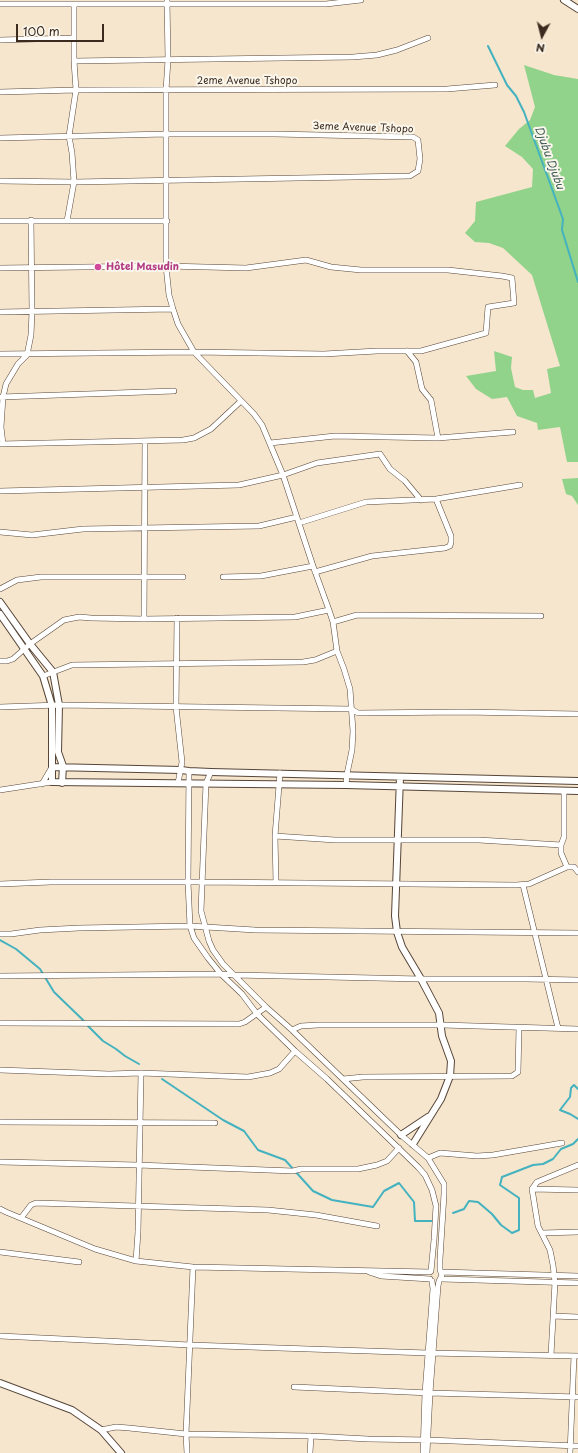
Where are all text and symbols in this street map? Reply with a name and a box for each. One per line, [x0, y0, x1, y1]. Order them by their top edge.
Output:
scale bar [18, 16, 106, 42]
north arrow [522, 16, 562, 56]
text: 100 m [23, 22, 60, 40]
text: N [535, 39, 546, 57]
street label: 2eme Avenue Tshopo [197, 75, 297, 87]
street label: 3eme Avenue Tshopo [312, 120, 414, 136]
water label: Djubu Djubu [532, 125, 566, 191]
place label: Hôtel Masudin [106, 261, 179, 273]
marker: Hôtel Masudin [93, 262, 103, 272]

